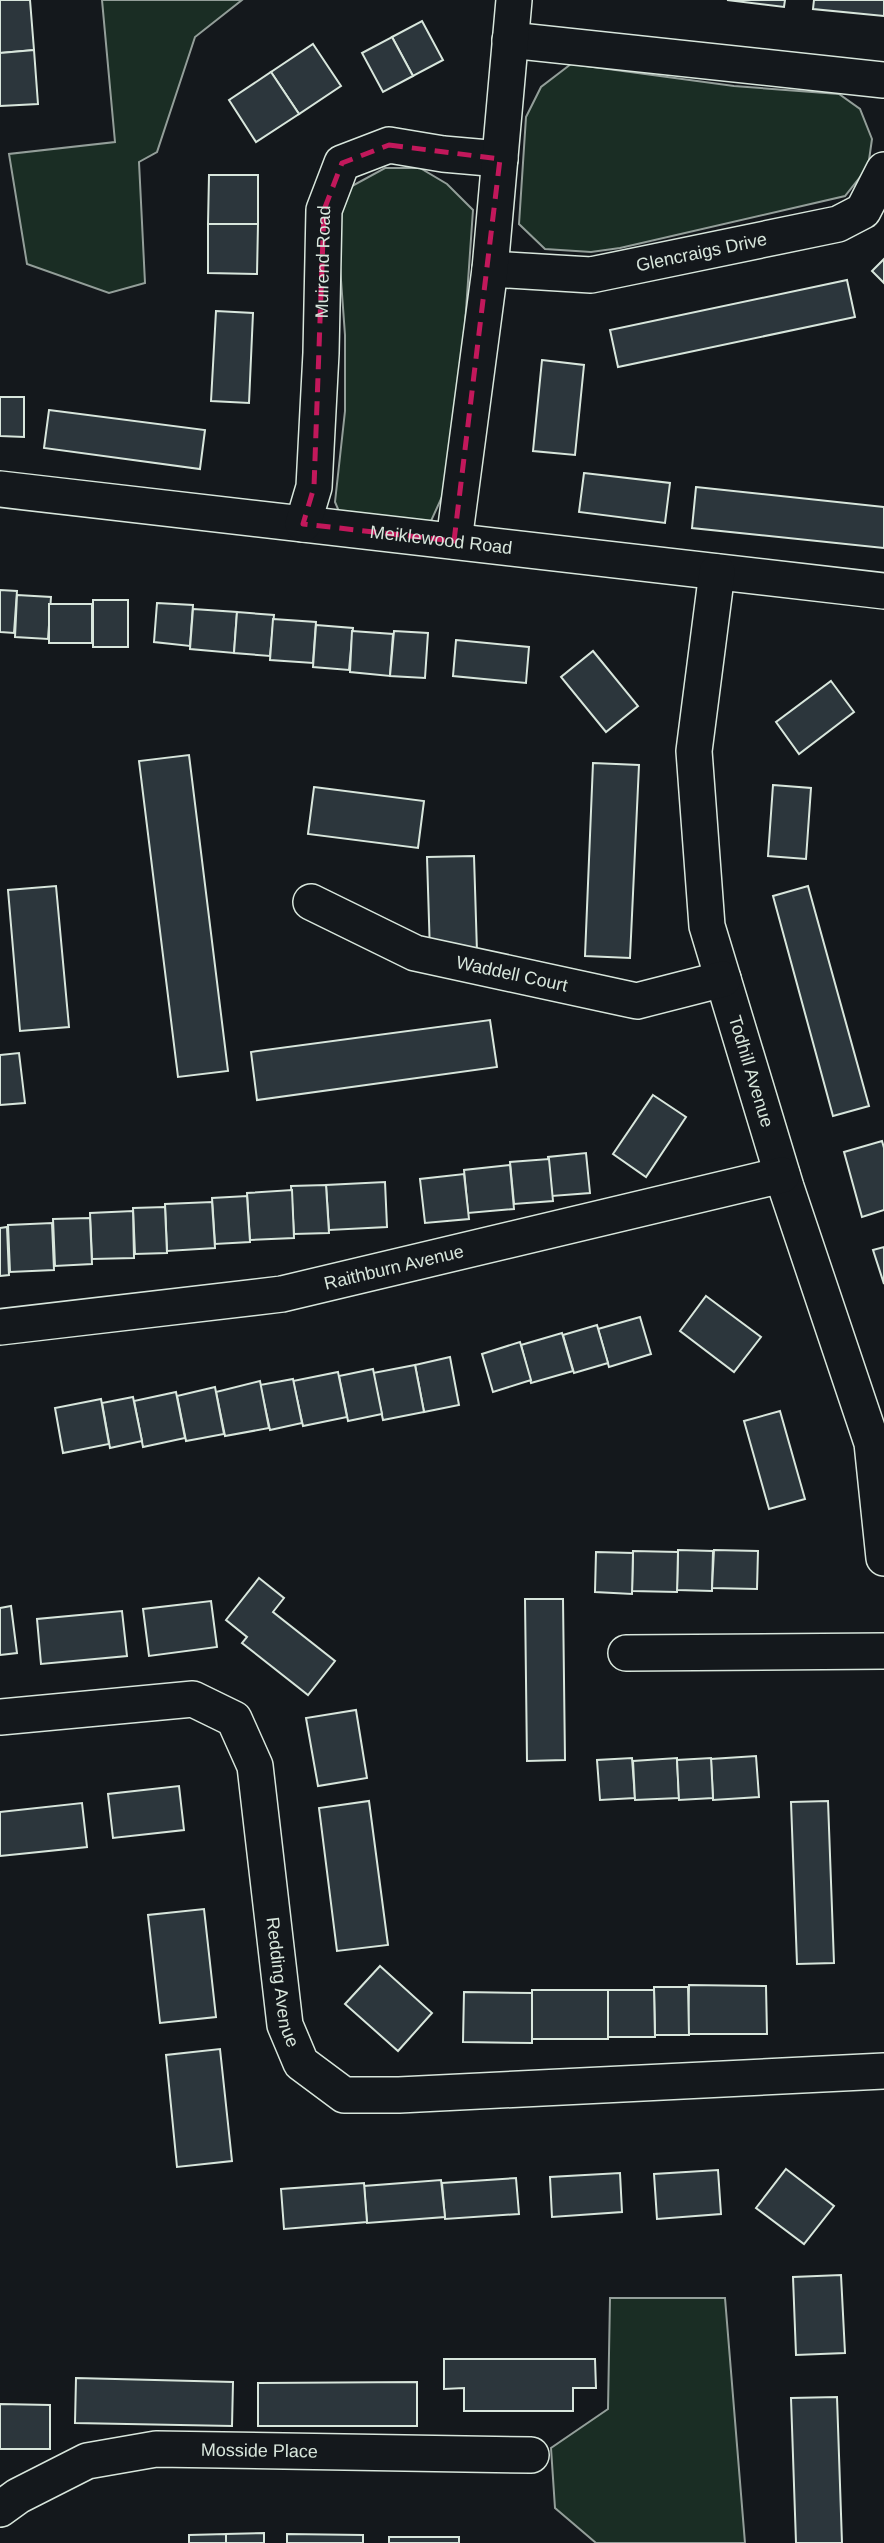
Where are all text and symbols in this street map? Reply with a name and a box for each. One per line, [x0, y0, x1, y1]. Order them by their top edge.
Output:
street label: Muirend Road [312, 205, 334, 319]
street label: Glencraigs Drive [634, 229, 769, 275]
street label: Meiklewood Road [369, 522, 513, 558]
street label: Waddell Court [454, 952, 569, 996]
street label: Todhill Avenue [725, 1013, 777, 1130]
street label: Raithburn Avenue [322, 1241, 466, 1294]
street label: Redding Avenue [263, 1916, 303, 2050]
street label: Mosside Place [201, 2440, 318, 2462]

